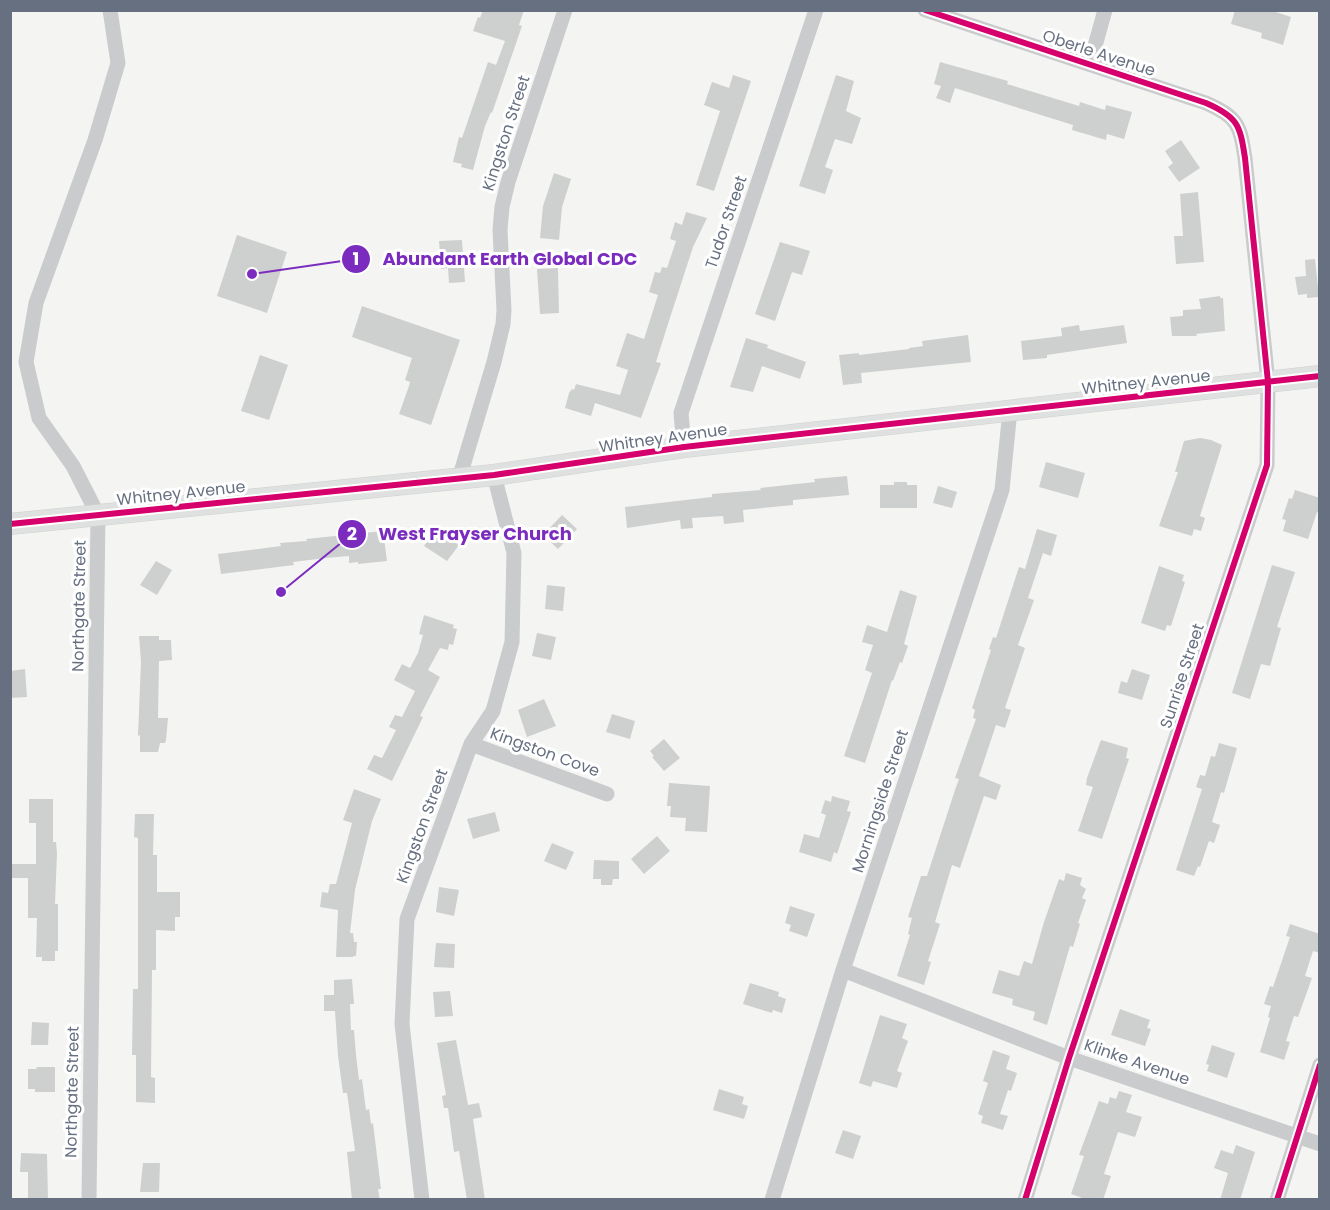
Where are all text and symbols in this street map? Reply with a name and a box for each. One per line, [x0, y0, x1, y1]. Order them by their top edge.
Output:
street label: Oberle Avenue [1040, 24, 1158, 82]
street label: Kingston Street [476, 72, 536, 194]
street label: Tudor Street [699, 172, 753, 272]
callout: Abundant Earth Global CDC [341, 241, 650, 277]
text: 1 [353, 246, 359, 271]
text: Abundant Earth Global CDC [383, 246, 637, 271]
street label: Whitney Avenue [1081, 364, 1211, 400]
street label: Whitney Avenue [597, 418, 729, 458]
street label: Whitney Avenue [116, 475, 246, 511]
callout: West Frayser Church [337, 516, 584, 552]
text: 2 [347, 521, 357, 546]
text: West Frayser Church [378, 521, 572, 546]
street label: Northgate Street [66, 540, 92, 672]
street label: Sunrise Street [1154, 620, 1210, 731]
street label: Kingston Cove [487, 722, 603, 782]
street label: Morningside Street [846, 726, 914, 876]
street label: Kingston Street [391, 765, 453, 886]
street label: Northgate Street [59, 1026, 85, 1158]
street label: Klinke Avenue [1081, 1033, 1193, 1091]

